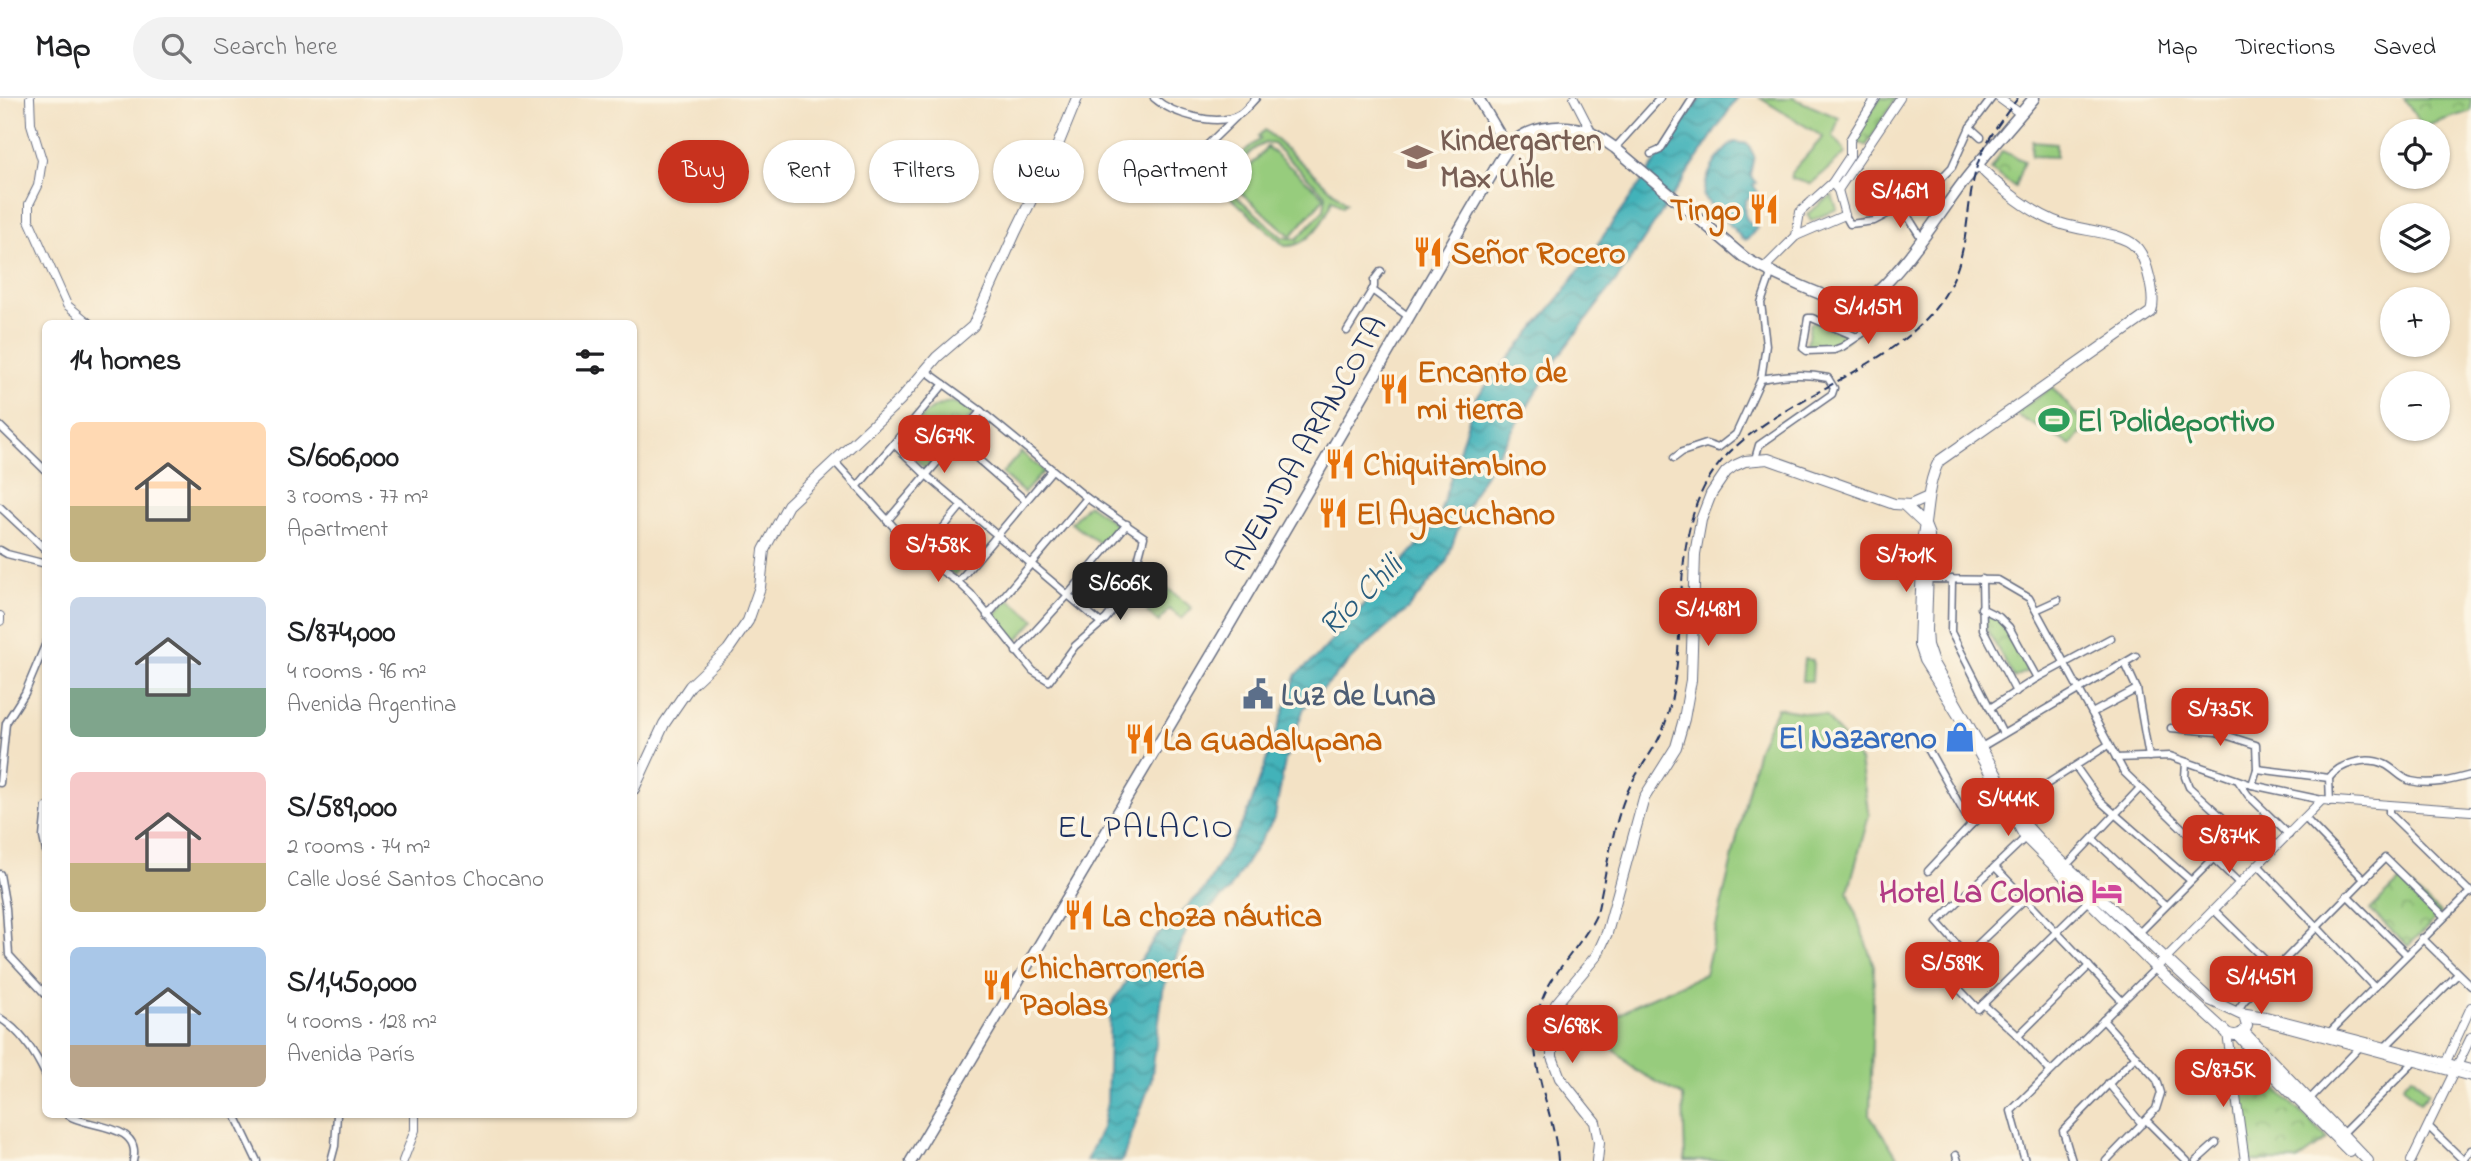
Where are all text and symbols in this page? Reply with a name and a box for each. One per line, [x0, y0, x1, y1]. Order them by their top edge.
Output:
search box [133, 17, 623, 80]
text: Map [35, 24, 91, 72]
icon: search [157, 29, 195, 67]
text: Search here [213, 29, 337, 67]
text: Map [2157, 31, 2198, 66]
text: Directions [2236, 31, 2335, 66]
text: Saved [2373, 31, 2436, 66]
place label: Kindergarten Max Uhle [1440, 119, 1602, 203]
map controls [2380, 119, 2450, 441]
button: locate [2380, 119, 2450, 189]
chip: Buy [658, 140, 749, 203]
chip: Rent [763, 140, 855, 203]
chip: Filters [869, 140, 979, 203]
chip: New [993, 140, 1084, 203]
chip: Apartment [1098, 140, 1252, 203]
school or university icon: Kindergarten Max Uhle [1400, 140, 1434, 174]
pin: S/1.6M [1843, 170, 1957, 230]
text: S/1.6M [1871, 176, 1929, 209]
place label: Tingo [1670, 189, 1741, 237]
restaurant icon: Tingo [1747, 192, 1781, 226]
button: layers [2380, 203, 2450, 273]
place label: Señor Rocero [1451, 232, 1626, 279]
restaurant icon: Señor Rocero [1411, 235, 1445, 269]
pin: S/1.15M [1803, 286, 1933, 346]
button: + [2380, 287, 2450, 357]
text: S/1.15M [1834, 292, 1902, 325]
street label: AVENIDA ARANCOTA [1215, 308, 1401, 582]
text: 14 homes [70, 340, 181, 384]
icon: filters [571, 343, 609, 381]
place label: Encanto de mi tierra [1417, 351, 1569, 435]
button: − [2380, 371, 2450, 441]
restaurant icon: Encanto de mi tierra [1377, 372, 1411, 406]
place label: El Polideportivo [2077, 400, 2275, 447]
sports icon: El Polideportivo [2037, 403, 2071, 437]
pin: S/679K [887, 416, 1001, 475]
text: S/679K [914, 421, 974, 454]
text: S/606,000 [287, 437, 399, 481]
place label: Chiquitambino [1363, 444, 1547, 491]
restaurant icon: Chiquitambino [1323, 447, 1357, 481]
icon: home [126, 450, 210, 534]
text: 3 rooms · 77 m² [287, 481, 429, 514]
place label: El Ayacuchano [1356, 493, 1555, 541]
restaurant icon: El Ayacuchano [1316, 496, 1350, 530]
text: Apartment [287, 514, 388, 547]
pin: S/758K [881, 524, 995, 584]
text: S/758K [906, 530, 970, 563]
pin: S/701K [1849, 534, 1963, 594]
text: S/701K [1876, 540, 1936, 573]
water label: Río Chili [1309, 542, 1417, 649]
pin: S/606K [1063, 562, 1177, 622]
text: S/606K [1088, 568, 1152, 601]
pin: S/1.48M [1643, 588, 1773, 648]
text: S/1.48M [1675, 594, 1741, 627]
text: S/874,000 [287, 612, 396, 656]
icon: home [126, 625, 210, 709]
text: 4 rooms · 96 m² [287, 656, 427, 689]
place label: Luz de Luna [1281, 674, 1436, 721]
public building icon: Luz de Luna [1241, 677, 1275, 711]
pin: S/735K [2163, 688, 2277, 748]
text: Avenida Argentina [287, 689, 457, 722]
text: S/735K [2187, 694, 2253, 727]
place label: El Nazareno [1778, 717, 1937, 764]
place label: La Guadalupana [1163, 719, 1382, 766]
shop icon: El Nazareno [1943, 720, 1977, 754]
restaurant icon: La Guadalupana [1123, 722, 1157, 756]
pin: S/444K [1951, 778, 2065, 838]
text: S/444K [1977, 784, 2039, 817]
text: S/589,000 [287, 787, 397, 831]
icon: home [126, 800, 210, 884]
district label: EL PALACIO [1057, 805, 1235, 853]
pin: S/874K [2172, 816, 2286, 875]
text: S/874K [2199, 821, 2259, 854]
text: 2 rooms · 74 m² [287, 831, 431, 864]
text: Calle José Santos Chocano [287, 864, 544, 897]
place label: Hotel La Colonia [1879, 871, 2084, 918]
hotel icon: Hotel La Colonia [2090, 874, 2124, 908]
place label: La choza náutica [1102, 895, 1322, 942]
restaurant icon: La choza náutica [1062, 898, 1096, 932]
pin: S/589K [1895, 942, 2009, 1002]
place label: Chicharronería Paolas [1020, 947, 1205, 1031]
text: S/589K [1921, 948, 1983, 981]
pin: S/1.45M [2196, 956, 2326, 1016]
text: S/1,450,000 [287, 962, 417, 1006]
text: S/1.45M [2226, 962, 2296, 995]
restaurant icon: Chicharronería Paolas [980, 968, 1014, 1002]
icon: home [126, 975, 210, 1059]
text: 4 rooms · 128 m² [287, 1006, 437, 1039]
pin: S/698K [1515, 1006, 1629, 1065]
text: S/698K [1543, 1011, 1601, 1044]
text: Avenida París [287, 1039, 415, 1072]
pin: S/875K [2166, 1049, 2280, 1109]
text: S/875K [2191, 1055, 2255, 1088]

